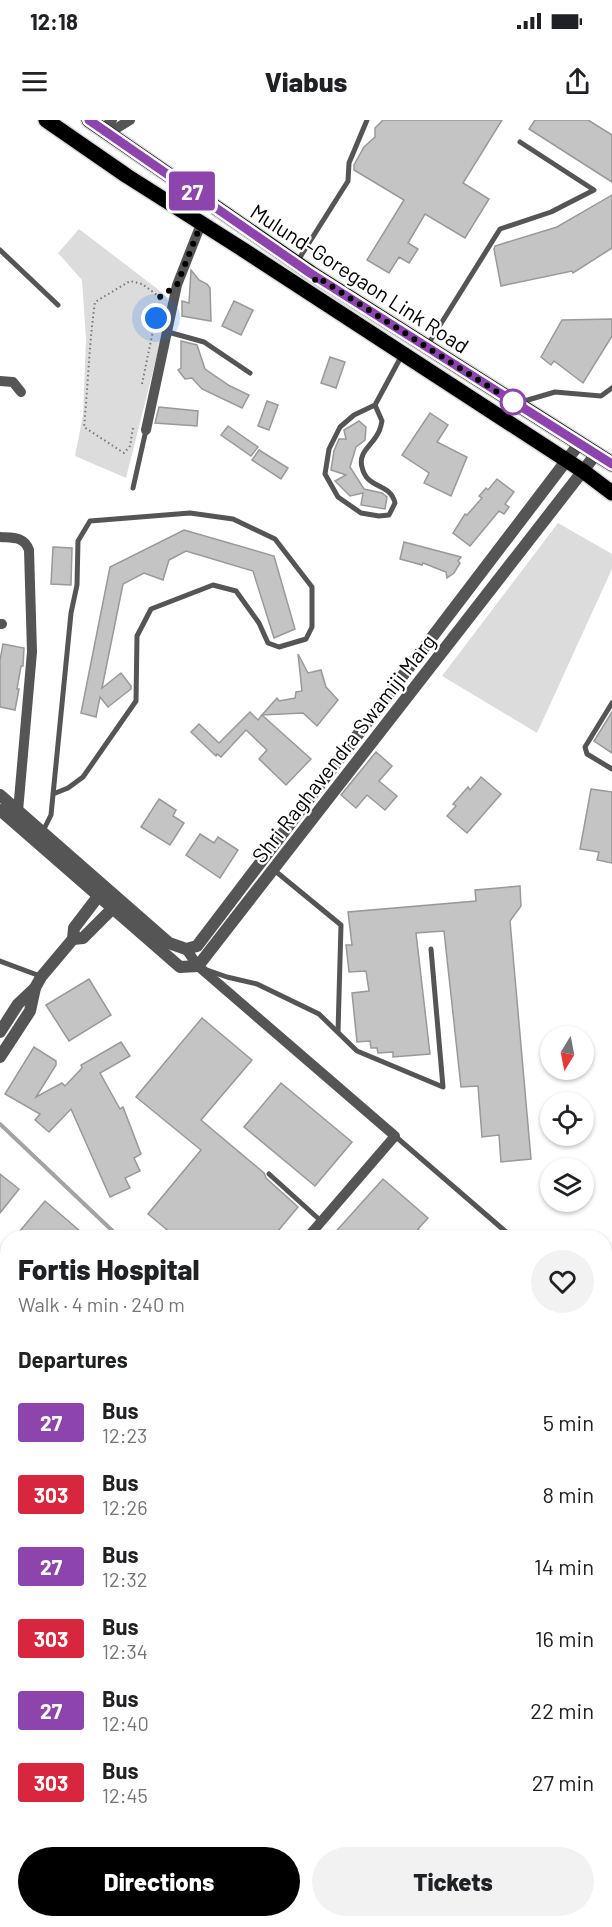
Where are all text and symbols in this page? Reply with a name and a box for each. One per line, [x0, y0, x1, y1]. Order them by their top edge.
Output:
text: 12:18 [30, 8, 78, 34]
icon: menu [18, 65, 51, 98]
text: Viabus [265, 65, 347, 97]
icon: share [561, 65, 594, 98]
line badge: 27 [165, 172, 219, 210]
text: 27 [181, 179, 203, 204]
street label: Mulund-Goregaon Link Road [246, 198, 474, 358]
your location [141, 303, 171, 333]
unlabelled marker [500, 389, 526, 415]
street label: Shri Raghavendra Swamiji Marg [246, 629, 440, 867]
north arrow [540, 1026, 594, 1080]
map controls [540, 1026, 594, 1212]
button: locate [540, 1092, 594, 1146]
button: layers [540, 1158, 594, 1212]
button: heart [531, 1250, 594, 1313]
text: Fortis Hospital [18, 1252, 199, 1286]
text: Walk · 4 min · 240 m [18, 1292, 185, 1316]
text: Departures [18, 1346, 128, 1372]
text: Bus [102, 1397, 139, 1423]
text: 5 min [543, 1409, 594, 1435]
text: 27 [40, 1410, 62, 1435]
text: 12:23 [102, 1423, 147, 1447]
text: Bus [102, 1469, 139, 1495]
text: 8 min [542, 1481, 594, 1507]
text: 303 [34, 1482, 68, 1507]
text: 12:26 [102, 1495, 148, 1519]
text: Bus [102, 1541, 139, 1567]
text: 14 min [534, 1553, 594, 1579]
text: 27 [40, 1554, 62, 1579]
text: 12:32 [102, 1567, 148, 1591]
text: Bus [102, 1613, 139, 1639]
text: 16 min [535, 1625, 594, 1651]
text: 303 [34, 1626, 68, 1651]
text: 12:34 [102, 1639, 148, 1663]
text: Bus [102, 1685, 139, 1711]
text: 22 min [530, 1697, 594, 1723]
text: 27 [40, 1698, 62, 1723]
text: 12:40 [102, 1711, 149, 1735]
text: Bus [102, 1757, 139, 1783]
text: 27 min [532, 1769, 594, 1795]
text: 303 [34, 1770, 68, 1795]
text: 12:45 [102, 1783, 148, 1807]
button: Directions [18, 1847, 300, 1916]
button: Tickets [312, 1847, 594, 1916]

